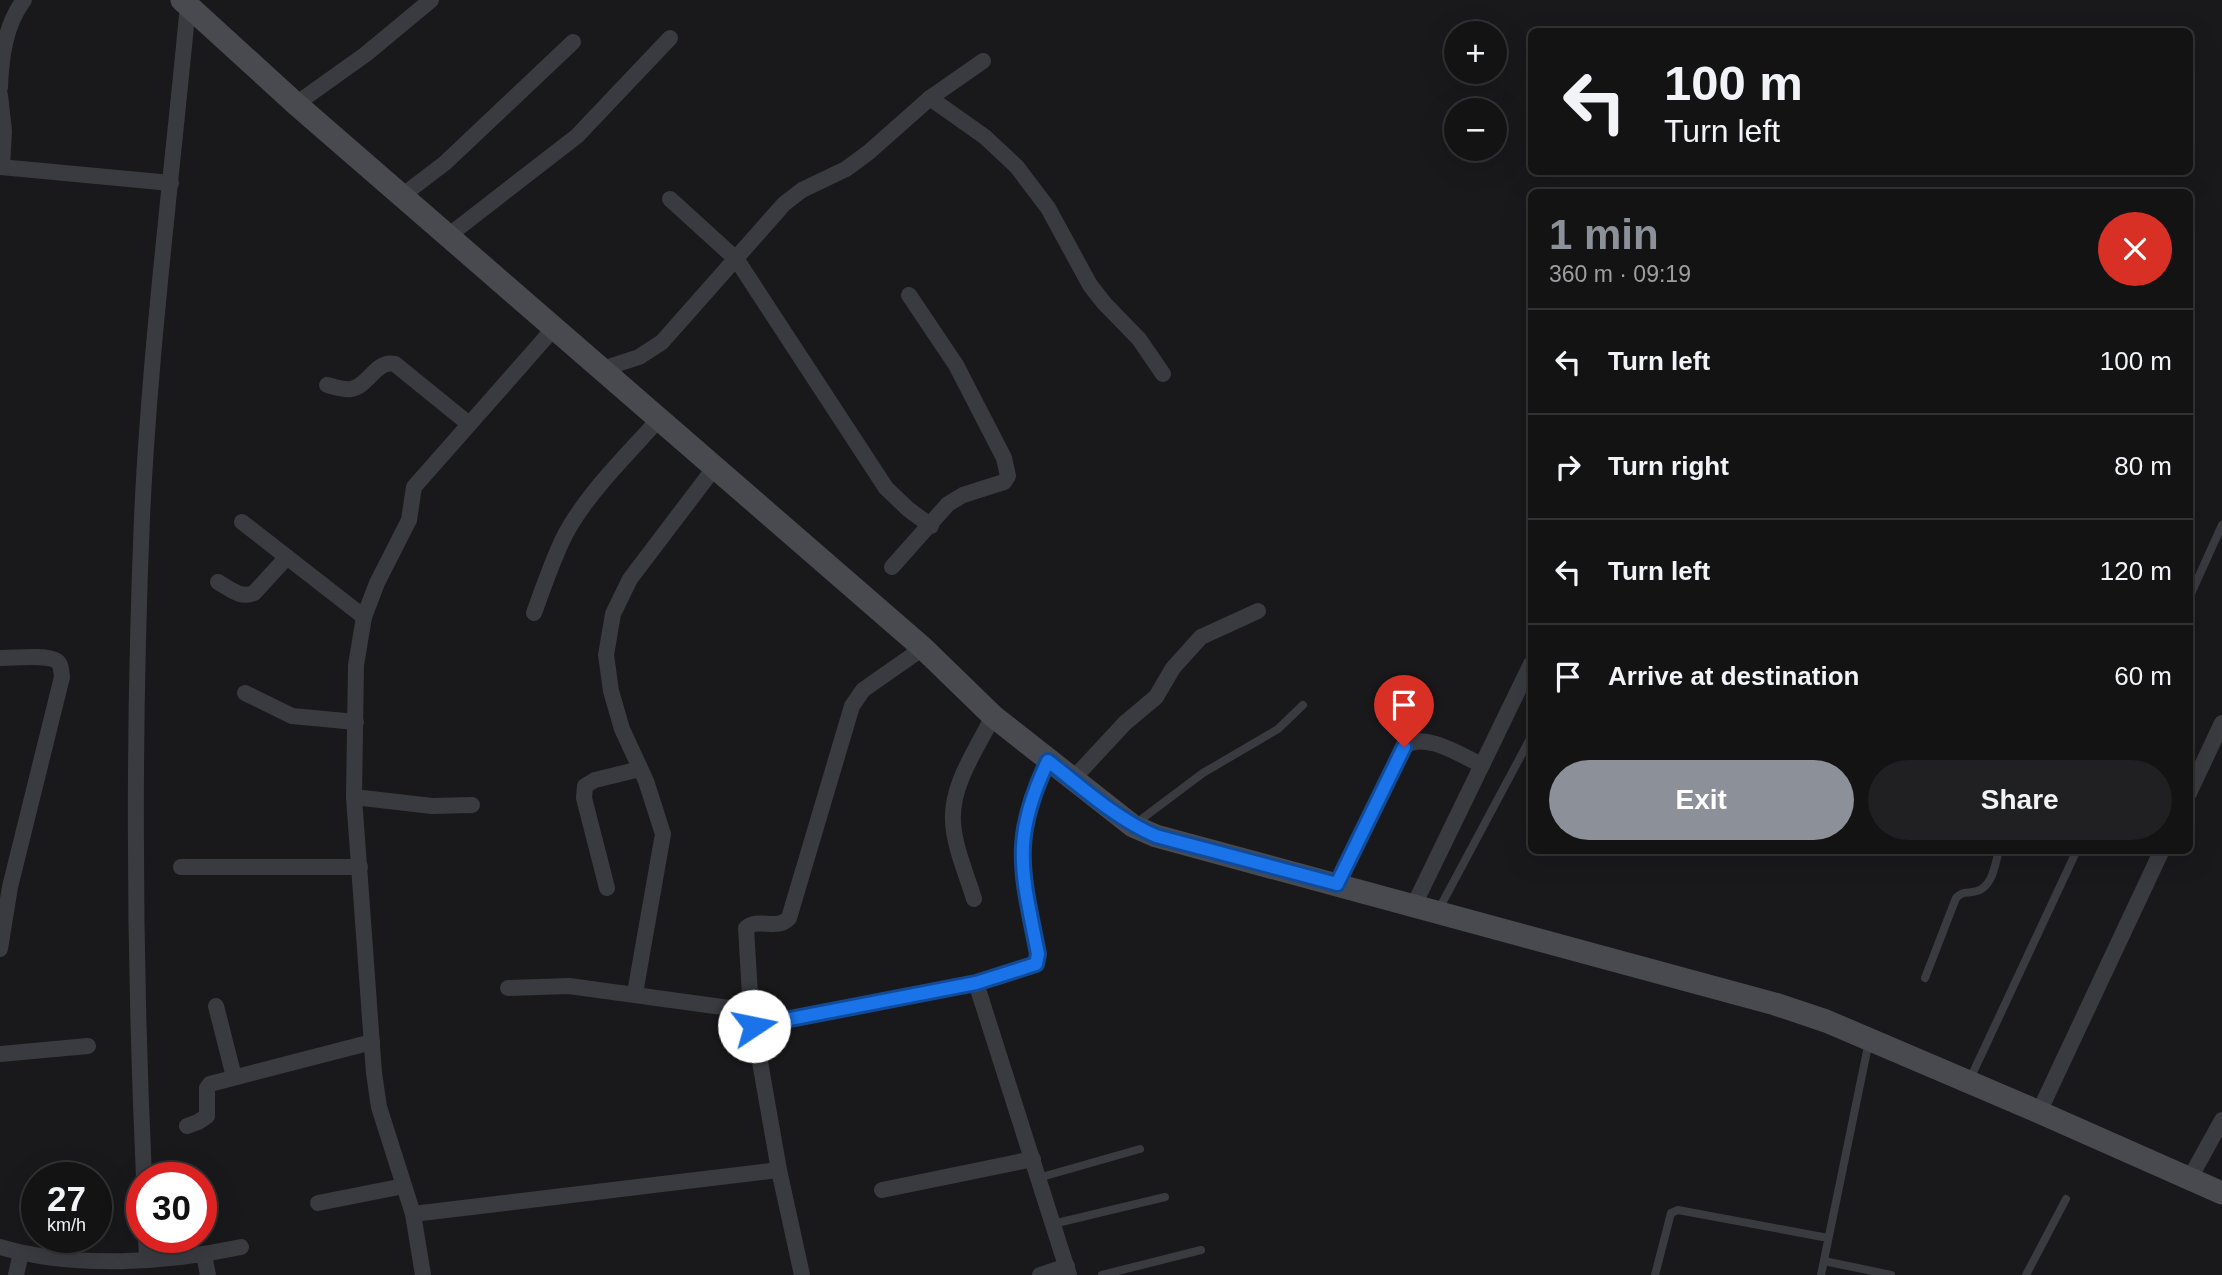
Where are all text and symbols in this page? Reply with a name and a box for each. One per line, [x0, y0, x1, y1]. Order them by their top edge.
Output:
map controls [1444, 21, 1507, 161]
button: + [1444, 21, 1507, 84]
icon: left [1549, 56, 1640, 147]
text: 100 m [1664, 56, 1803, 110]
button: − [1444, 98, 1507, 161]
text: Turn left [1664, 113, 1780, 149]
text: 1 min [1549, 211, 1659, 258]
button: close [2098, 212, 2172, 286]
text: 360 m · 09:19 [1549, 261, 1691, 287]
icon: left [1549, 343, 1587, 381]
text: Turn left [1608, 346, 1710, 376]
text: 100 m [2100, 346, 2172, 376]
icon: right [1549, 448, 1587, 486]
text: Turn right [1608, 451, 1729, 481]
text: 80 m [2114, 451, 2172, 481]
icon: left [1549, 553, 1587, 591]
text: Turn left [1608, 556, 1710, 586]
text: 120 m [2100, 556, 2172, 586]
icon: arrive [1549, 658, 1587, 696]
text: Arrive at destination [1608, 661, 1859, 691]
text: 60 m [2114, 661, 2172, 691]
pin [1374, 675, 1434, 747]
icon: arrive [1385, 686, 1423, 724]
button: Exit [1549, 760, 1854, 840]
button: Share [1868, 760, 2172, 840]
position arrow [717, 989, 791, 1063]
speed limit sign: 30 [126, 1162, 217, 1253]
text: 27 [47, 1179, 86, 1218]
text: km/h [47, 1215, 86, 1235]

